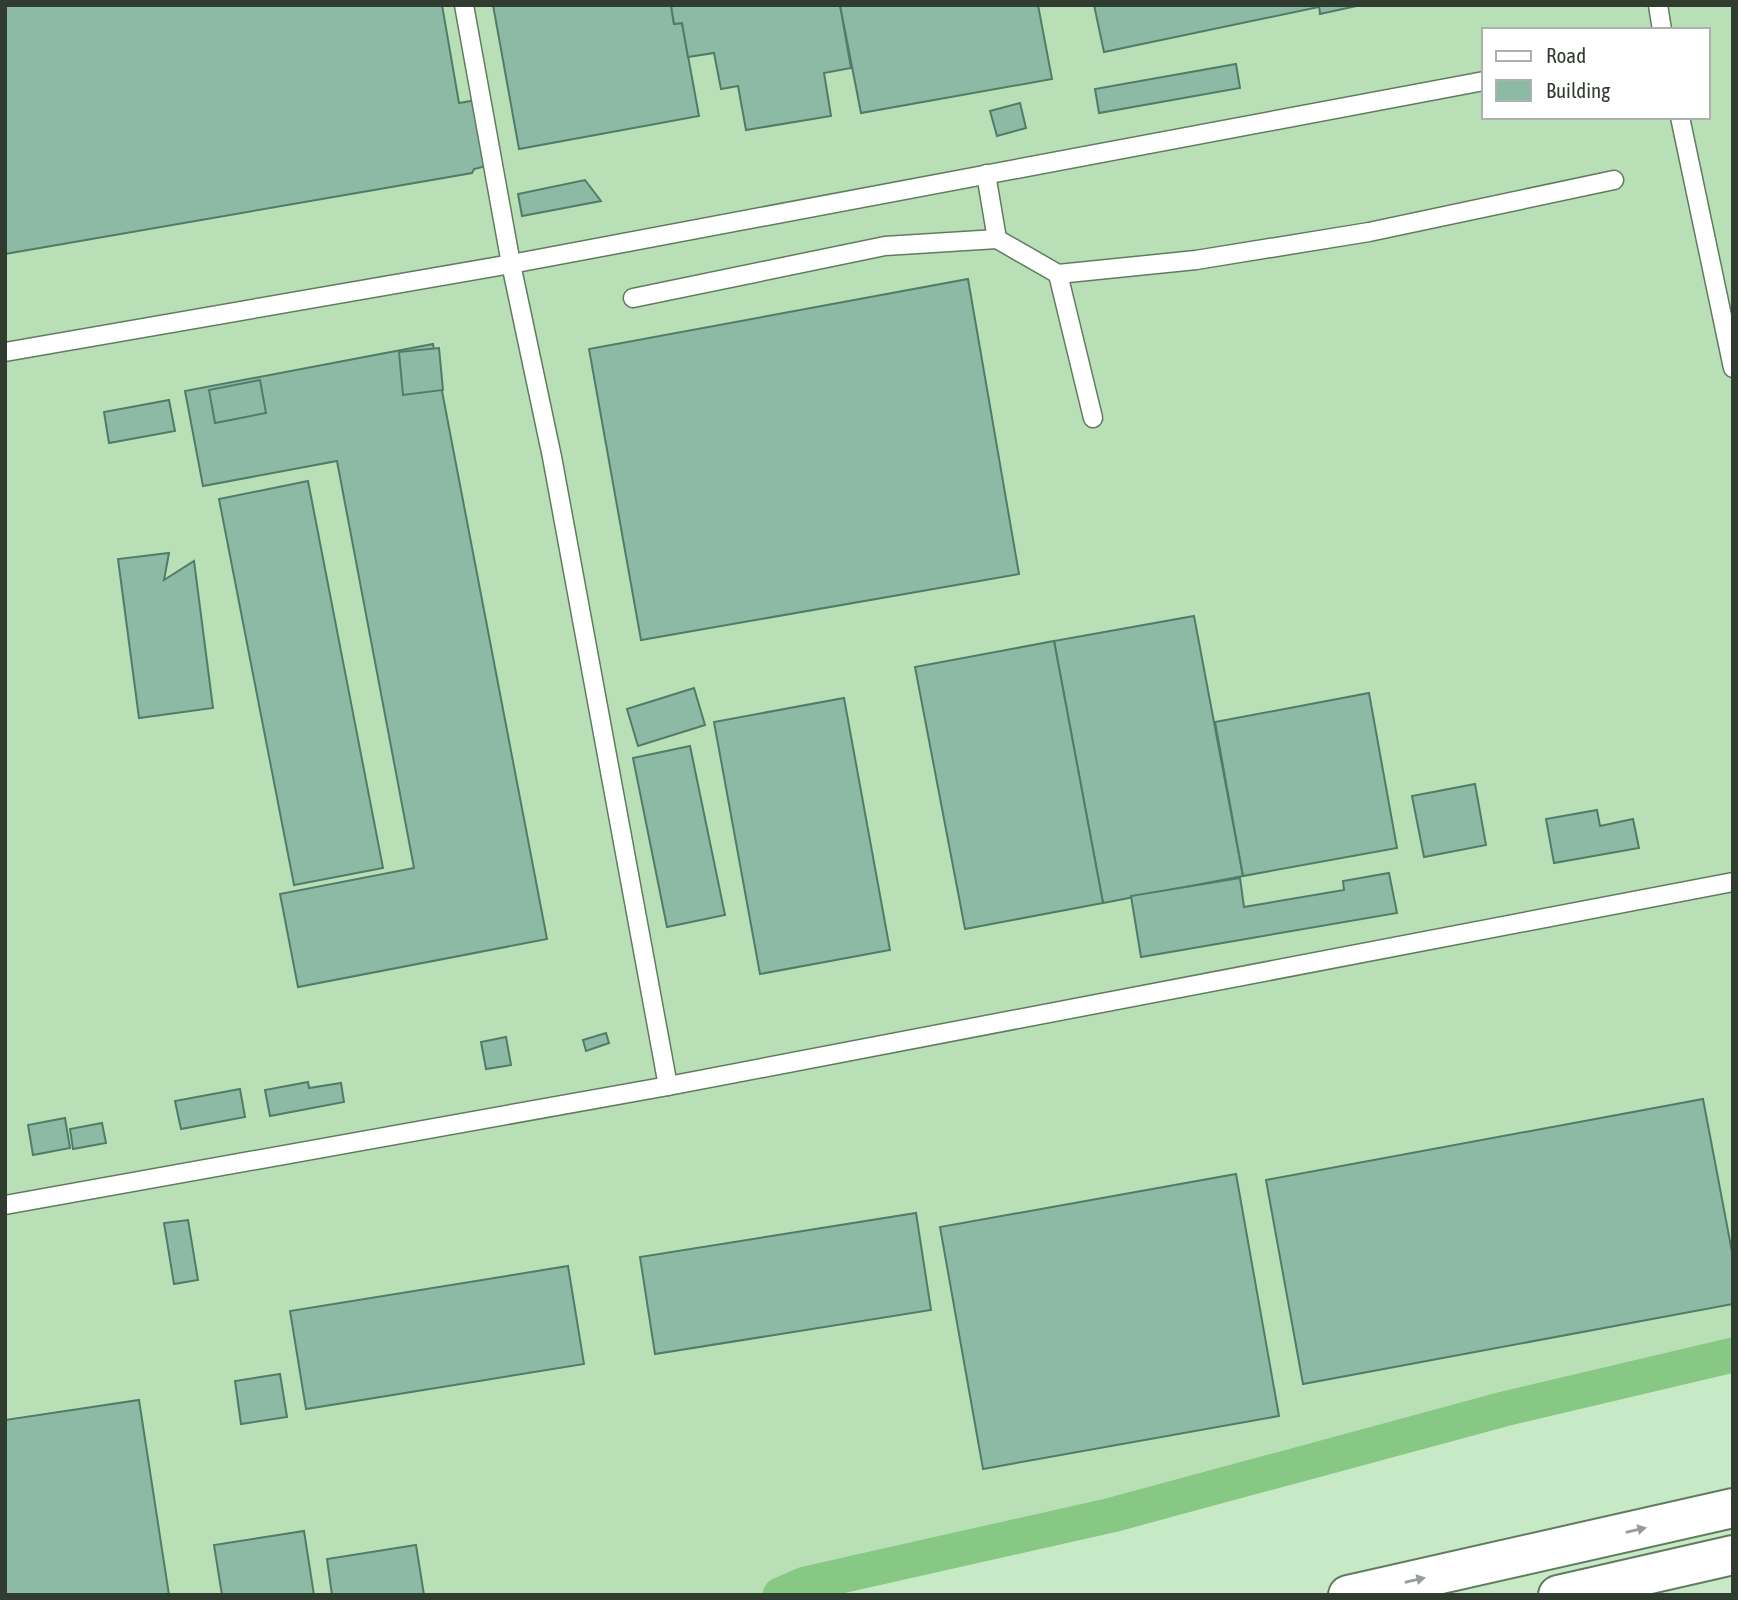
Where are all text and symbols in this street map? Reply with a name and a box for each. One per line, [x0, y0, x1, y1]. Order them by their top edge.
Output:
legend [1482, 28, 1710, 119]
text: Road [1546, 43, 1586, 67]
text: Building [1546, 78, 1610, 102]
one-way arrow [1626, 1524, 1648, 1535]
one-way arrow [1404, 1574, 1426, 1585]

